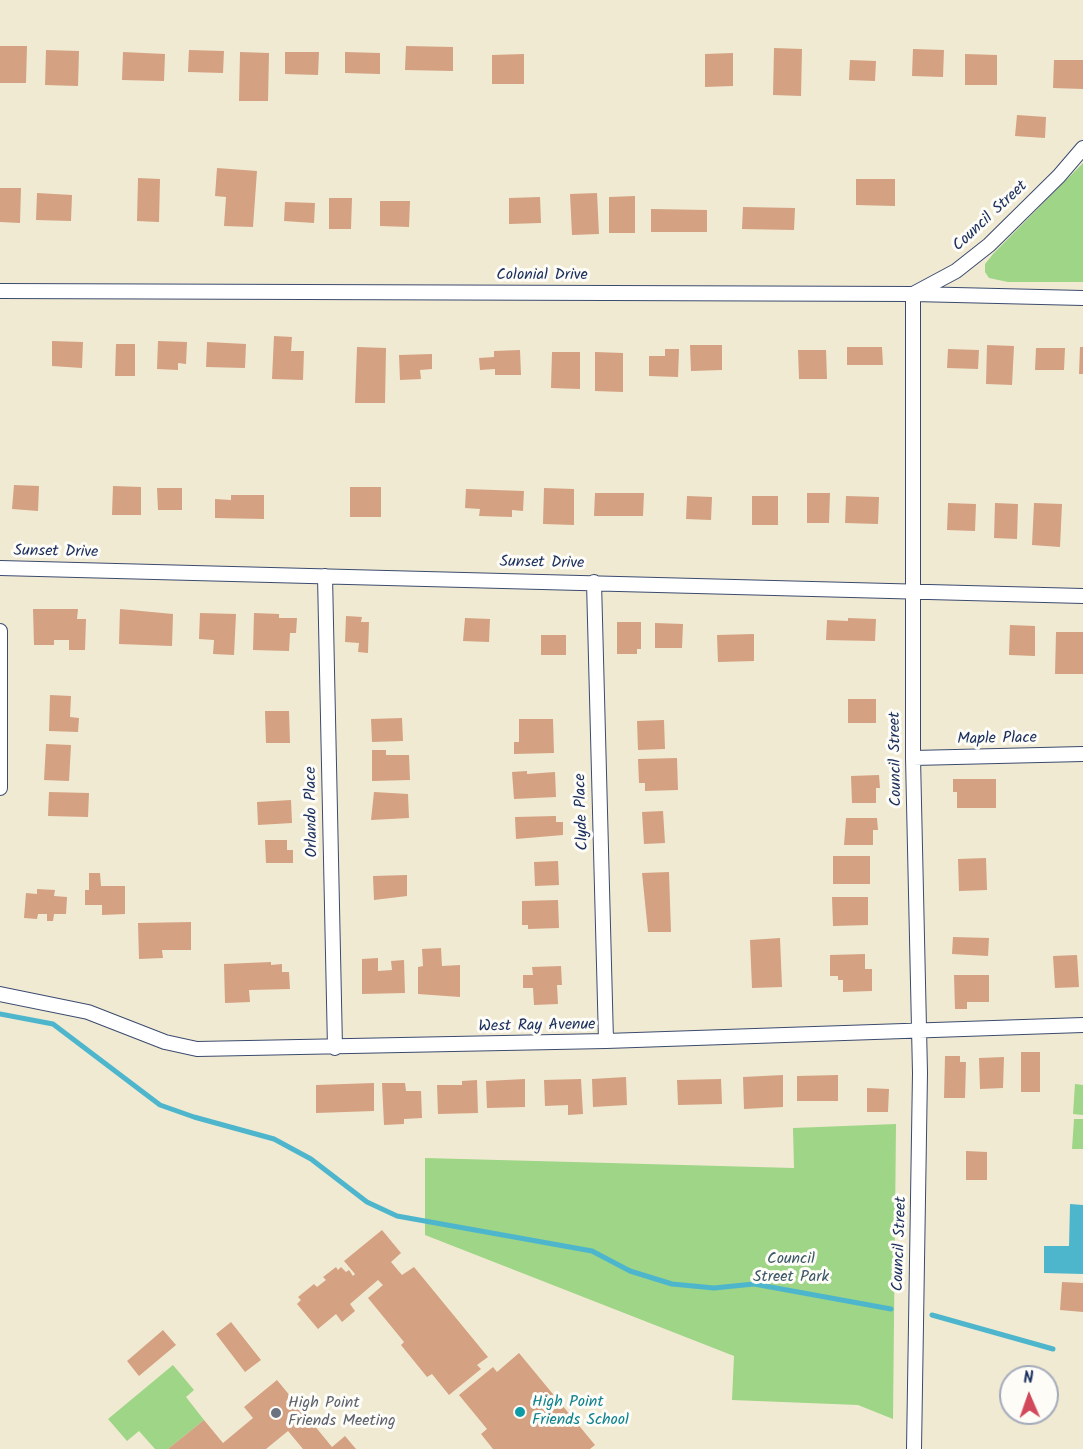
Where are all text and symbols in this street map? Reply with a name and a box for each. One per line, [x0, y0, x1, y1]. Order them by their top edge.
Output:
street label: Council Street [950, 178, 1032, 256]
street label: Colonial Drive [496, 266, 588, 286]
street label: Sunset Drive [13, 543, 99, 563]
street label: Sunset Drive [499, 554, 585, 574]
street label: Council Street [887, 711, 907, 807]
street label: Maple Place [957, 730, 1037, 750]
street label: Orlando Place [303, 766, 323, 858]
street label: Clyde Place [572, 773, 594, 851]
street label: West Ray Avenue [478, 1016, 596, 1038]
street label: Council Street [890, 1196, 912, 1292]
park label: Council Street Park [753, 1250, 829, 1288]
north arrow [999, 1365, 1059, 1425]
text: N [1023, 1366, 1034, 1391]
place label: High Point Friends School [532, 1393, 629, 1431]
place label: High Point Friends Meeting [288, 1394, 396, 1432]
marker: High Point Friends School [513, 1405, 527, 1419]
marker: High Point Friends Meeting [269, 1406, 283, 1420]

